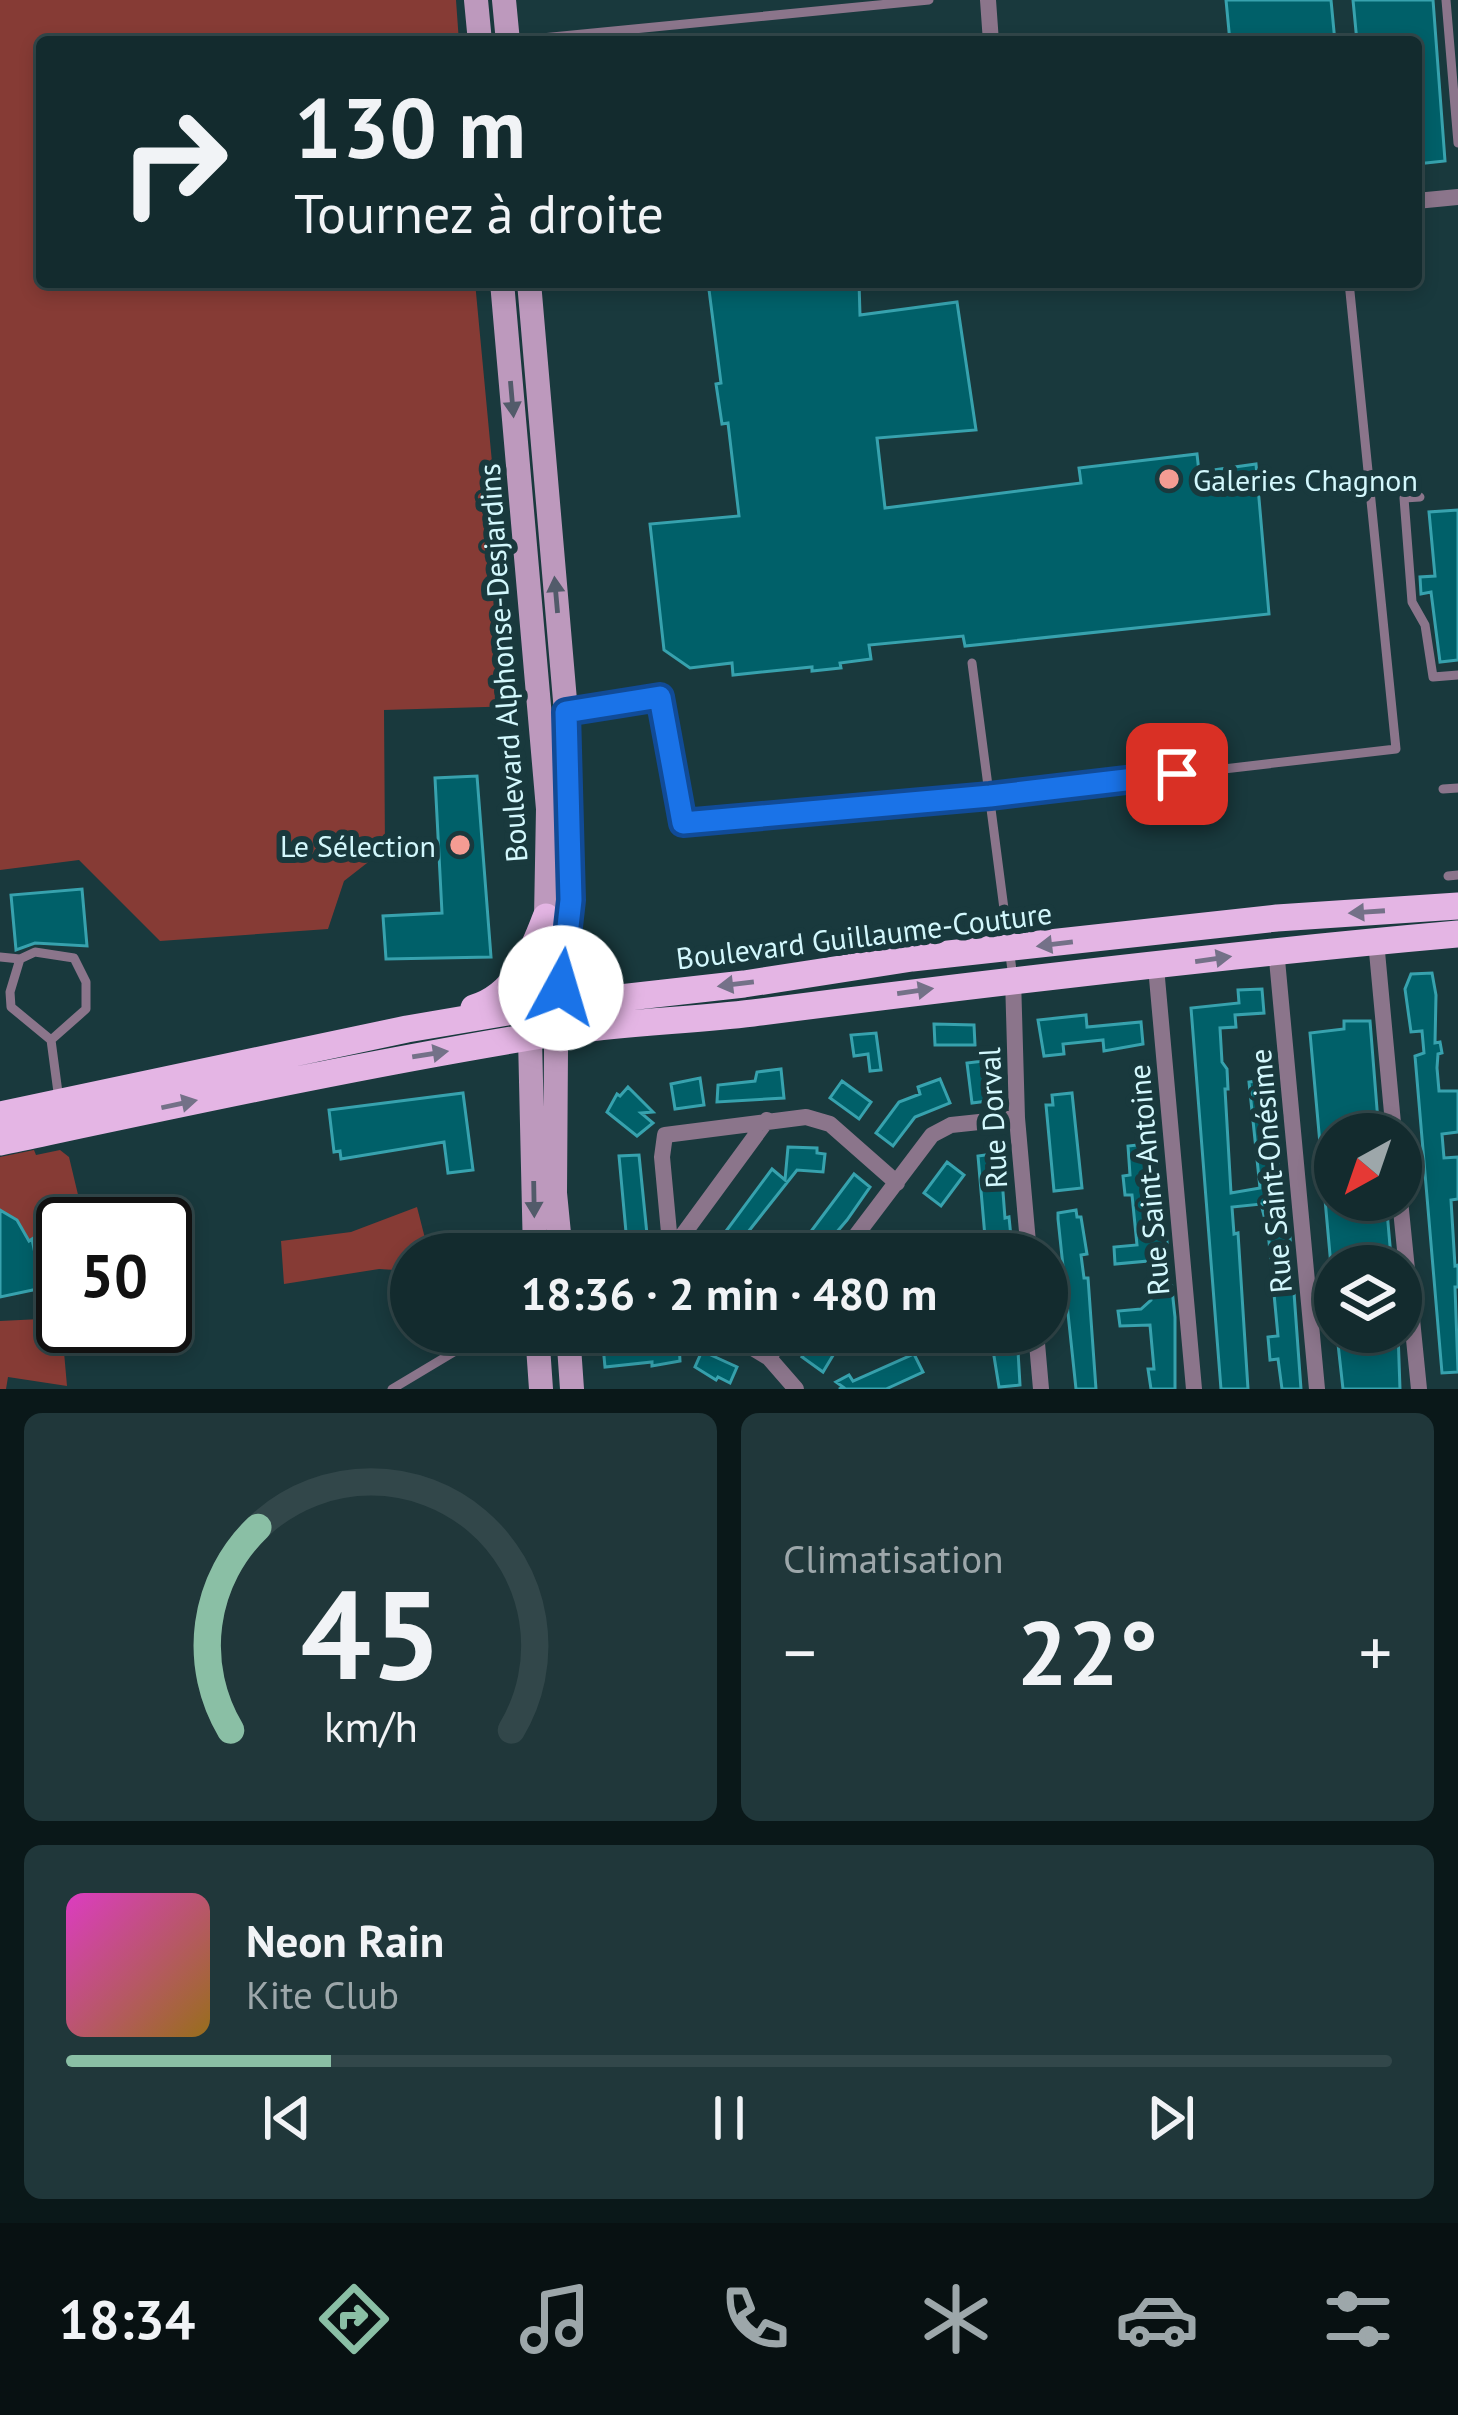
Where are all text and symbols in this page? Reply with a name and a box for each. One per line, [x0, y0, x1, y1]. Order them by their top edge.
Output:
text: 130 m [294, 72, 526, 181]
icon: right [96, 84, 252, 240]
text: Tournez à droite [294, 178, 664, 248]
one-way arrow [503, 380, 522, 418]
place label: Galeries Chagnon [1193, 460, 1418, 499]
street label: Boulevard Alphonse-Desjardins [469, 462, 535, 864]
marker: Galeries Chagnon [1156, 466, 1182, 492]
one-way arrow [546, 576, 565, 613]
pin [1126, 723, 1228, 825]
icon: arrive [1144, 741, 1210, 807]
place label: Le Sélection [280, 826, 436, 865]
marker: Le Sélection [447, 832, 473, 858]
street label: Boulevard Guillaume-Couture [674, 893, 1054, 977]
one-way arrow [1348, 902, 1385, 921]
position arrow [498, 925, 624, 1051]
one-way arrow [1036, 935, 1073, 954]
one-way arrow [1195, 949, 1232, 968]
one-way arrow [717, 975, 755, 994]
one-way arrow [897, 981, 935, 1000]
one-way arrow [412, 1045, 450, 1063]
street label: Rue Dorval [969, 1046, 1015, 1189]
street label: Rue Saint-Onésime [1240, 1047, 1300, 1295]
street label: Rue Saint-Antoine [1118, 1063, 1178, 1297]
one-way arrow [160, 1094, 198, 1113]
north arrow [1314, 1113, 1422, 1221]
map controls [1314, 1113, 1422, 1353]
one-way arrow [524, 1181, 544, 1219]
speed limit sign: 50 [36, 1197, 192, 1353]
button: layers [1314, 1245, 1422, 1353]
text: 18:36 · 2 min · 480 m [521, 1264, 937, 1322]
text: Climatisation [783, 1533, 1003, 1584]
text: 45 [300, 1552, 441, 1713]
text: 22° [1017, 1593, 1158, 1710]
text: − [783, 1609, 816, 1694]
text: + [1359, 1609, 1392, 1694]
text: km/h [323, 1698, 418, 1754]
text: Neon Rain [246, 1911, 444, 1969]
text: Kite Club [246, 1969, 399, 2020]
icon: previous [254, 2085, 320, 2151]
icon: pause [696, 2085, 762, 2151]
icon: next [1138, 2085, 1204, 2151]
icon: directions [312, 2277, 396, 2361]
icon: music [513, 2277, 597, 2361]
icon: phone [713, 2277, 797, 2361]
icon: climate [914, 2277, 998, 2361]
icon: car [1115, 2277, 1199, 2361]
icon: filters [1316, 2277, 1400, 2361]
text: 18:34 [58, 2284, 195, 2354]

